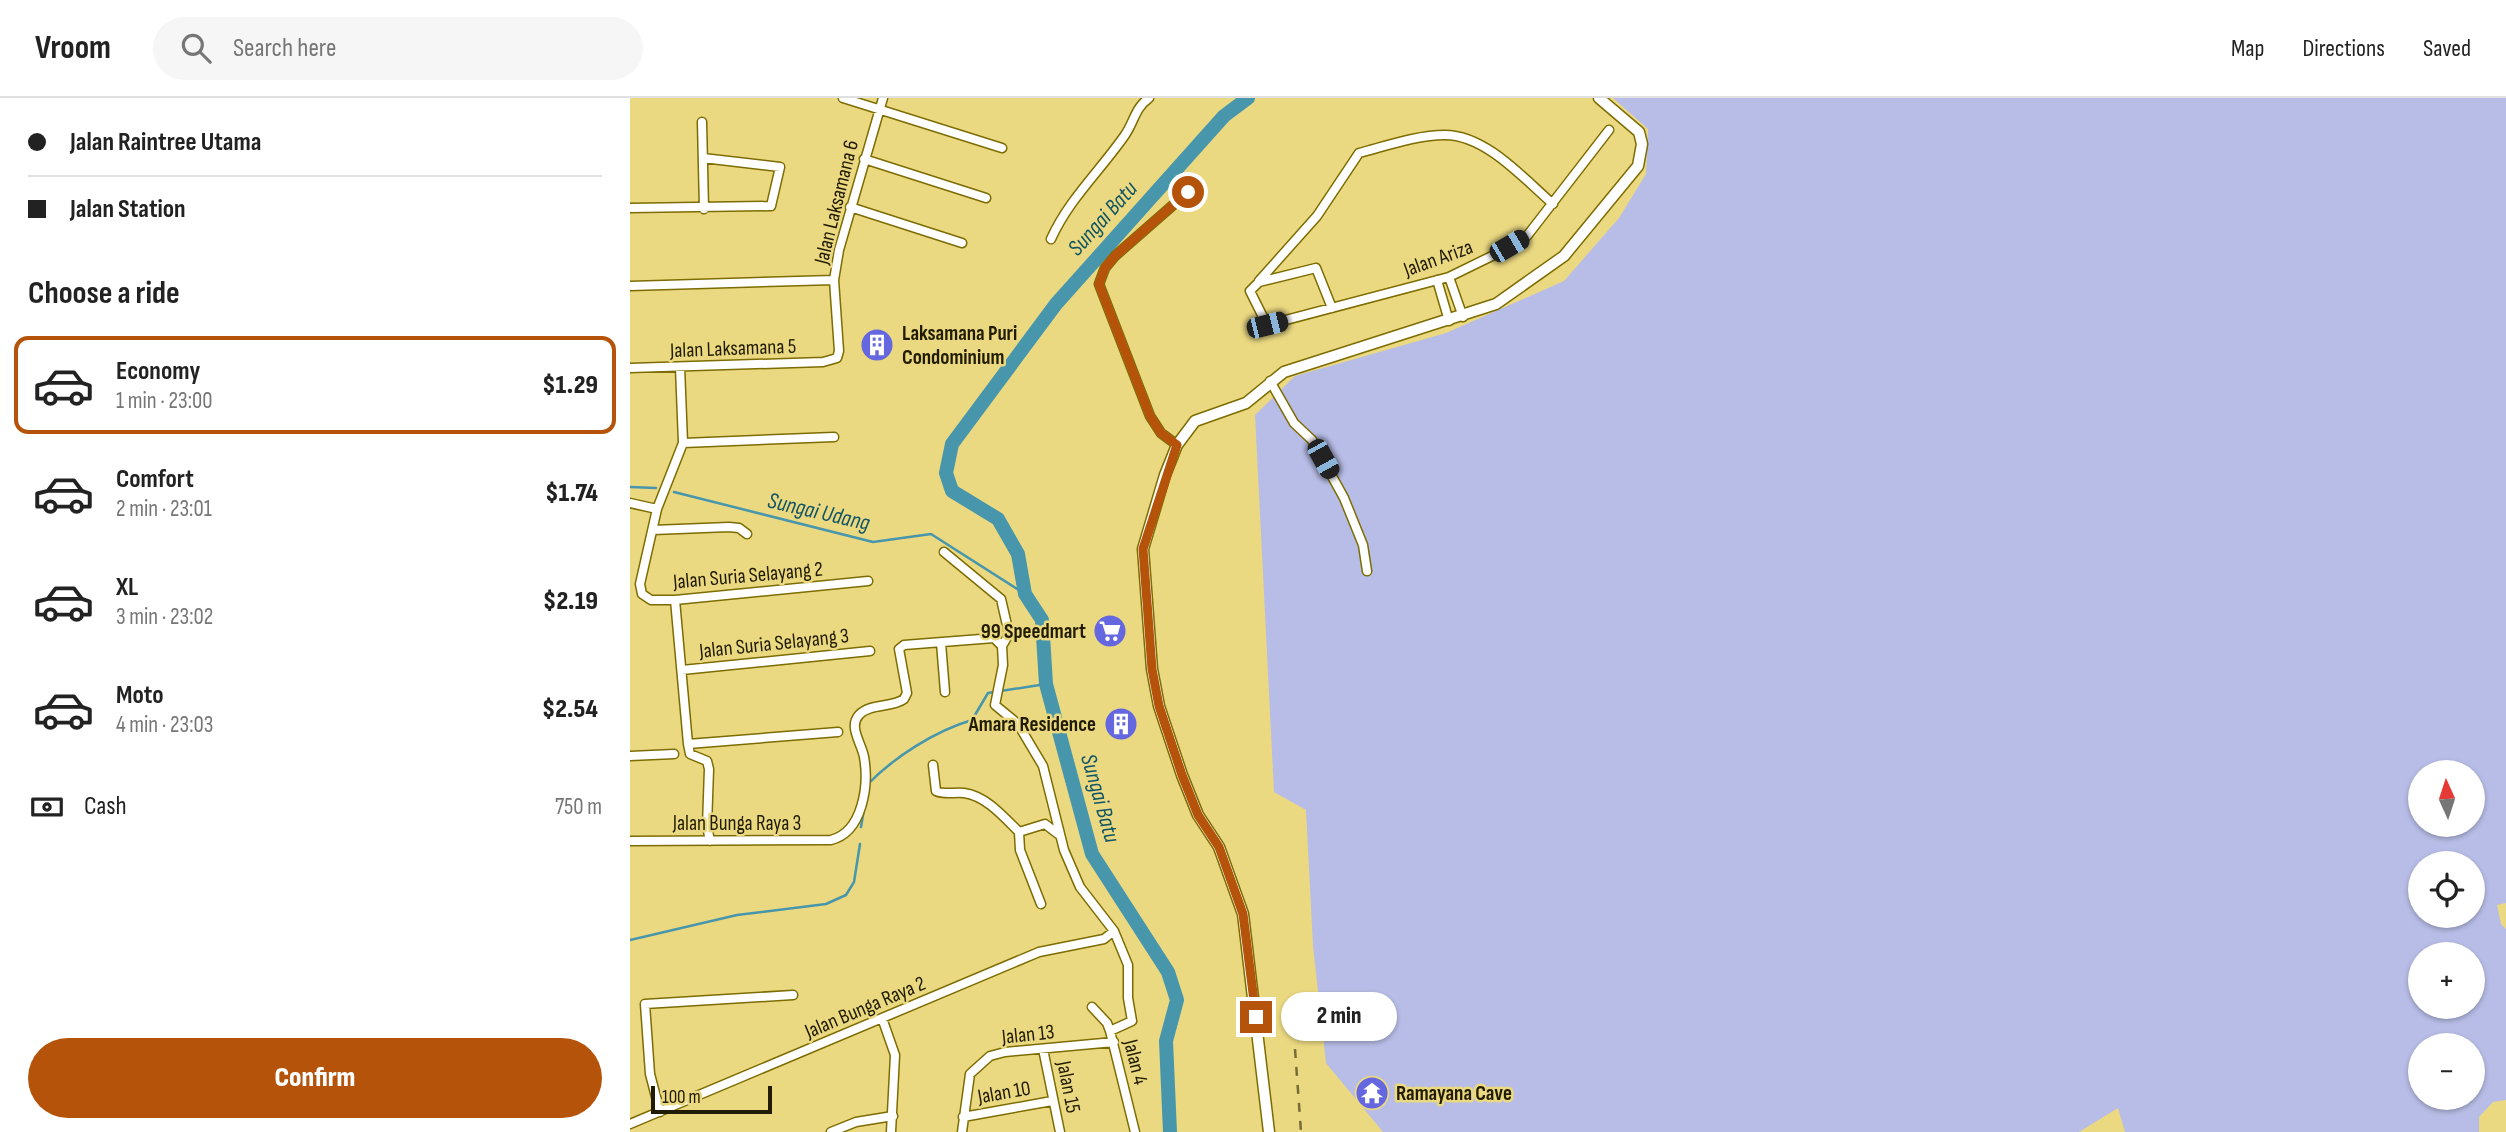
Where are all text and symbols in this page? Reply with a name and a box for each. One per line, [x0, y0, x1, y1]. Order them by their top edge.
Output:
search box [153, 17, 643, 80]
text: Vroom [35, 28, 111, 68]
icon: search [177, 29, 215, 67]
text: Search here [233, 33, 336, 64]
text: Map [2231, 34, 2264, 63]
text: Directions [2302, 34, 2385, 63]
text: Saved [2423, 34, 2471, 63]
text: Jalan Raintree Utama [70, 127, 261, 158]
street label: Jalan Laksamana 6 [809, 137, 864, 268]
water label: Sungai Batu [1062, 175, 1144, 262]
route start [1172, 176, 1204, 208]
text: Jalan Station [70, 194, 186, 225]
car [1486, 226, 1533, 266]
street label: Jalan Ariza [1399, 234, 1476, 283]
text: Choose a ride [28, 274, 180, 313]
car [1245, 310, 1290, 340]
place label: Laksamana Puri Condominium [902, 321, 1017, 370]
building icon: Laksamana Puri Condominium [858, 326, 896, 364]
street label: Jalan Laksamana 5 [669, 334, 797, 363]
icon: car [32, 354, 95, 417]
text: Economy [116, 356, 200, 387]
text: $1.29 [542, 370, 598, 401]
text: 1 min · 23:00 [116, 387, 213, 415]
car [1304, 436, 1343, 482]
icon: car [32, 462, 95, 525]
text: Comfort [116, 464, 194, 495]
text: $1.74 [545, 478, 598, 509]
water label: Sungai Udang [765, 487, 873, 537]
text: 2 min · 23:01 [116, 495, 212, 523]
street label: Jalan Suria Selayang 2 [671, 556, 824, 595]
icon: car [32, 570, 95, 633]
text: XL [116, 572, 138, 603]
text: $2.19 [543, 586, 598, 617]
text: 3 min · 23:02 [116, 603, 213, 631]
supermarket icon: 99 Speedmart [1091, 612, 1129, 650]
place label: 99 Speedmart [981, 619, 1086, 644]
street label: Jalan Suria Selayang 3 [697, 623, 850, 664]
icon: car [32, 678, 95, 741]
text: Moto [116, 680, 164, 711]
text: $2.54 [542, 694, 598, 725]
building icon: Amara Residence [1102, 705, 1140, 743]
text: 4 min · 23:03 [116, 711, 213, 739]
place label: Amara Residence [968, 712, 1096, 737]
water label: Sungai Batu [1074, 751, 1126, 846]
north arrow [2408, 760, 2485, 836]
map controls [2408, 760, 2485, 1110]
icon: cash [28, 788, 66, 826]
text: Cash [84, 791, 127, 822]
text: 750 m [555, 793, 602, 821]
street label: Jalan Bunga Raya 3 [672, 811, 801, 836]
button: locate [2408, 851, 2485, 928]
button: + [2408, 942, 2485, 1019]
street label: Jalan Bunga Raya 2 [800, 971, 929, 1044]
callout: 2 min [1280, 992, 1396, 1042]
route end [1240, 1001, 1272, 1033]
text: 2 min [1317, 1002, 1361, 1030]
street label: Jalan 13 [999, 1019, 1056, 1050]
button: − [2408, 1033, 2485, 1110]
street label: Jalan 4 [1118, 1036, 1153, 1087]
button: Confirm [28, 1038, 602, 1118]
street label: Jalan 15 [1051, 1058, 1086, 1115]
temple icon: Ramayana Cave [1353, 1074, 1391, 1112]
street label: Jalan 10 [975, 1076, 1033, 1110]
place label: Ramayana Cave [1396, 1081, 1512, 1106]
scale bar [651, 1083, 772, 1115]
text: 100 m [662, 1086, 701, 1109]

